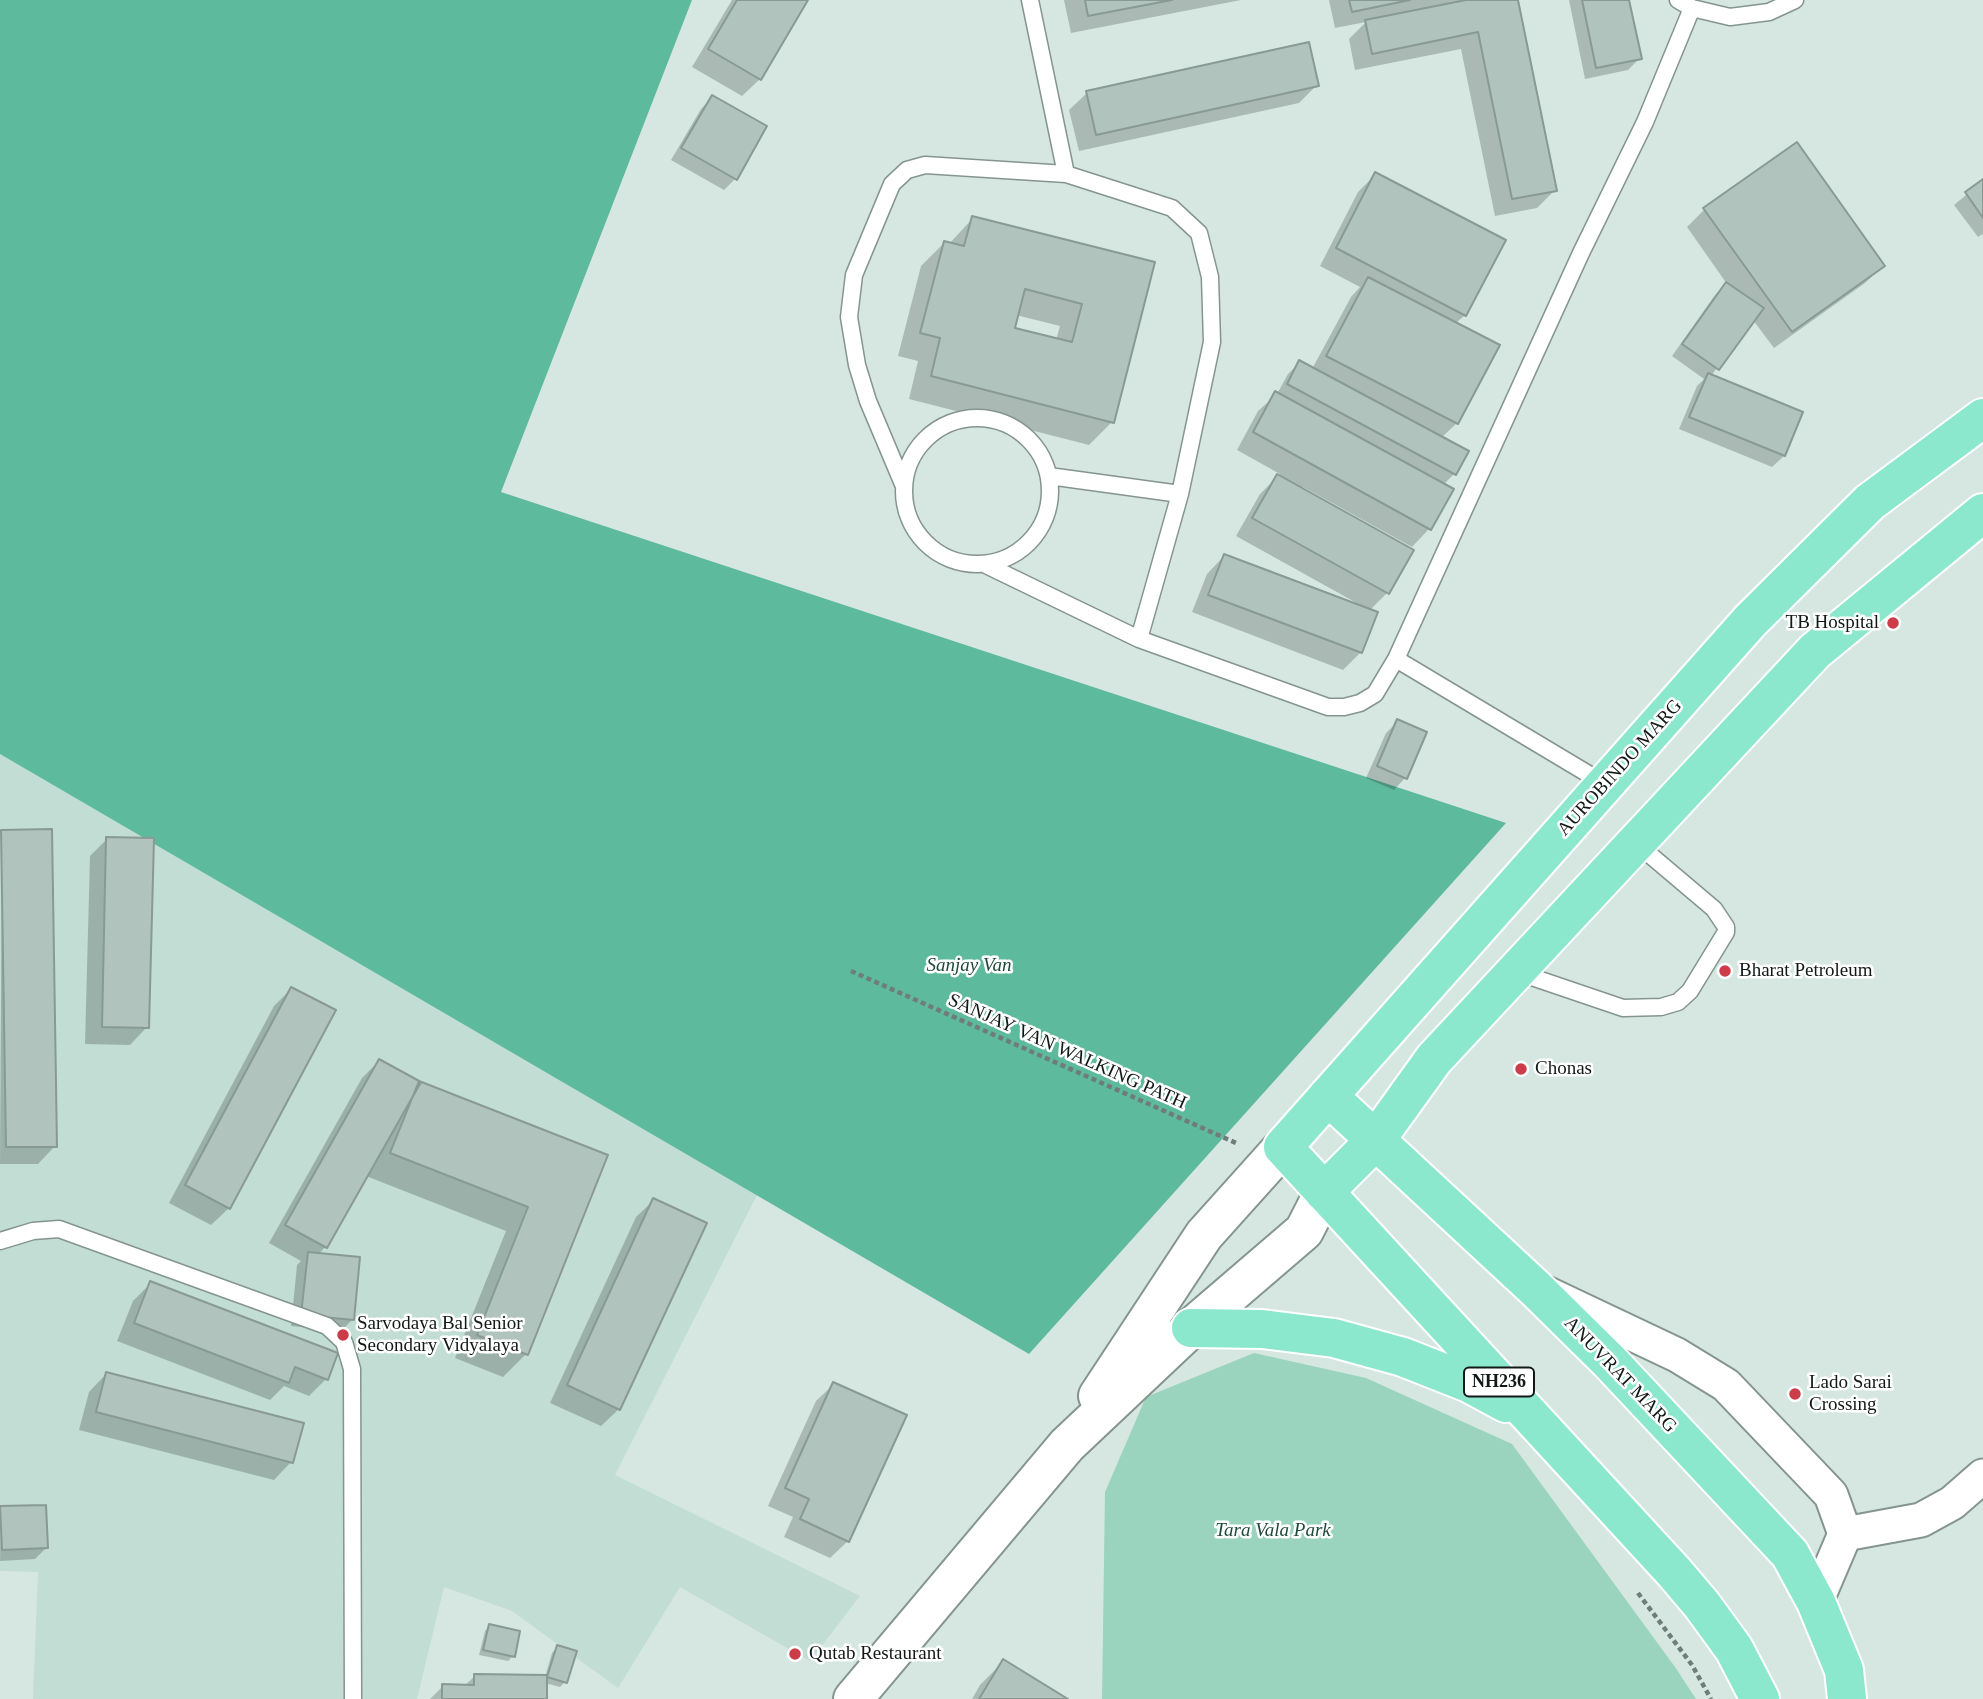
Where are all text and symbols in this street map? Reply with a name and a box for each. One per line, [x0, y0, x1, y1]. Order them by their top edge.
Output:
place label: TB Hospital [1786, 612, 1879, 634]
marker: TB Hospital [1885, 615, 1901, 631]
street label: AUROBINDO MARG [1553, 695, 1687, 841]
park label: Sanjay Van [927, 955, 1011, 977]
place label: Bharat Petroleum [1739, 960, 1872, 982]
marker: Bharat Petroleum [1717, 963, 1733, 979]
street label: SANJAY VAN WALKING PATH [944, 989, 1190, 1115]
place label: Chonas [1535, 1058, 1592, 1080]
marker: Chonas [1513, 1061, 1529, 1077]
street label: ANUVRAT MARG [1559, 1312, 1681, 1438]
place label: Sarvodaya Bal Senior Secondary Vidyalaya [357, 1313, 523, 1357]
marker: Sarvodaya Bal Senior Secondary Vidyalaya [335, 1327, 351, 1343]
road number: NH236 [1464, 1367, 1534, 1396]
place label: Lado Sarai Crossing [1809, 1372, 1892, 1416]
marker: Lado Sarai Crossing [1787, 1386, 1803, 1402]
park label: Tara Vala Park [1215, 1520, 1331, 1542]
place label: Qutab Restaurant [809, 1643, 941, 1665]
marker: Qutab Restaurant [787, 1646, 803, 1662]

